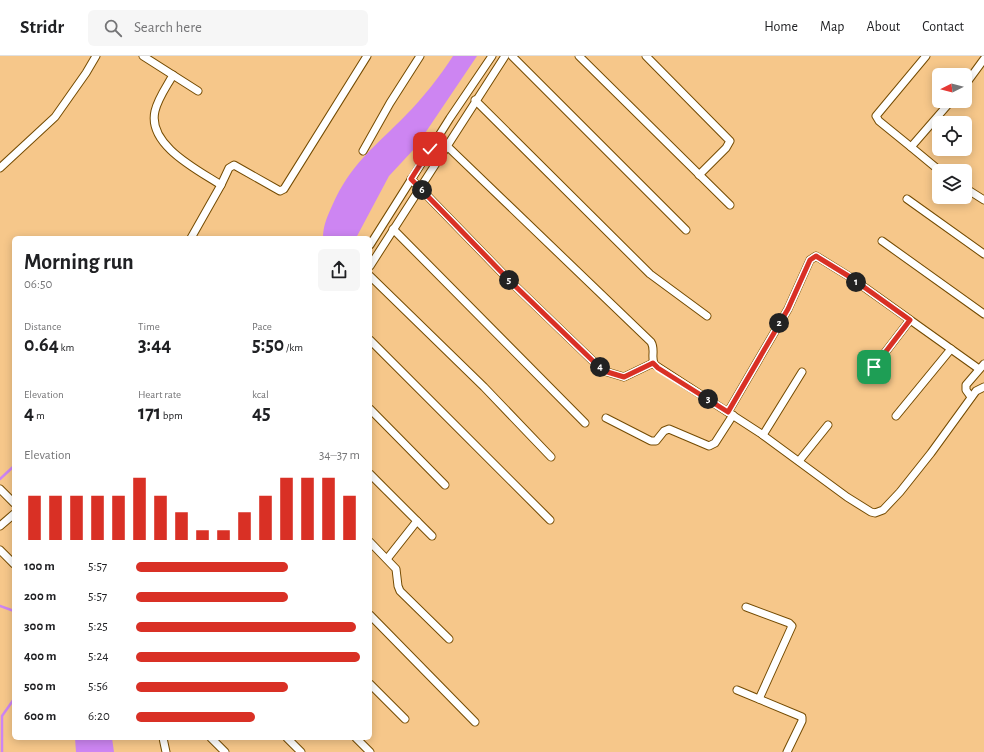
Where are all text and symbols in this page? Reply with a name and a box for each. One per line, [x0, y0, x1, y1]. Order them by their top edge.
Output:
search box [88, 10, 368, 46]
icon: search [102, 17, 124, 39]
text: Stridr [20, 18, 64, 37]
text: Search here [134, 20, 202, 35]
text: Home [764, 20, 798, 34]
text: Map [820, 20, 844, 34]
text: About [866, 20, 900, 34]
text: Contact [922, 20, 964, 34]
north arrow [932, 68, 972, 108]
map controls [932, 68, 972, 204]
button: locate [932, 116, 972, 156]
pin [413, 132, 447, 166]
icon: check [419, 138, 441, 160]
button: layers [932, 164, 972, 204]
pin: 6 [412, 180, 432, 200]
text: 6 [419, 184, 425, 195]
button: share [318, 249, 360, 291]
text: Morning run [24, 251, 134, 273]
pin: 5 [499, 270, 519, 290]
pin: 1 [846, 272, 866, 292]
text: 5 [507, 274, 511, 285]
text: 1 [854, 276, 858, 287]
text: 06:50 [24, 278, 52, 291]
pin: 2 [769, 313, 789, 333]
text: 2 [776, 317, 782, 328]
text: Distance [24, 321, 61, 332]
text: Time [138, 321, 160, 332]
text: Pace [252, 321, 272, 332]
text: 0.64 [24, 335, 59, 355]
text: 3:44 [138, 335, 171, 355]
text: 5:50 [252, 335, 284, 355]
text: km [59, 342, 74, 353]
text: /km [284, 342, 303, 353]
pin [857, 350, 891, 384]
icon: arrive [863, 356, 885, 378]
pin: 4 [590, 357, 610, 377]
text: 4 [597, 361, 603, 372]
text: Elevation [24, 389, 64, 400]
text: Heart rate [138, 389, 181, 400]
text: kcal [252, 389, 269, 400]
pin: 3 [698, 389, 718, 409]
text: 3 [706, 393, 710, 404]
text: 4 [24, 403, 34, 423]
text: 171 [138, 403, 161, 423]
text: 45 [252, 403, 271, 423]
text: m [34, 410, 45, 421]
text: bpm [161, 410, 183, 421]
text: Elevation [24, 449, 71, 462]
text: 34–37 m [319, 449, 360, 462]
text: 100 m [24, 560, 55, 573]
text: 5:57 [88, 560, 107, 573]
text: 200 m [24, 590, 56, 603]
text: 5:57 [88, 590, 107, 603]
text: 300 m [24, 620, 56, 633]
text: 5:25 [88, 620, 108, 633]
text: 400 m [24, 650, 57, 663]
text: 5:24 [88, 650, 109, 663]
text: 500 m [24, 680, 56, 693]
text: 5:56 [88, 680, 108, 693]
text: 600 m [24, 710, 56, 723]
text: 6:20 [88, 710, 110, 723]

